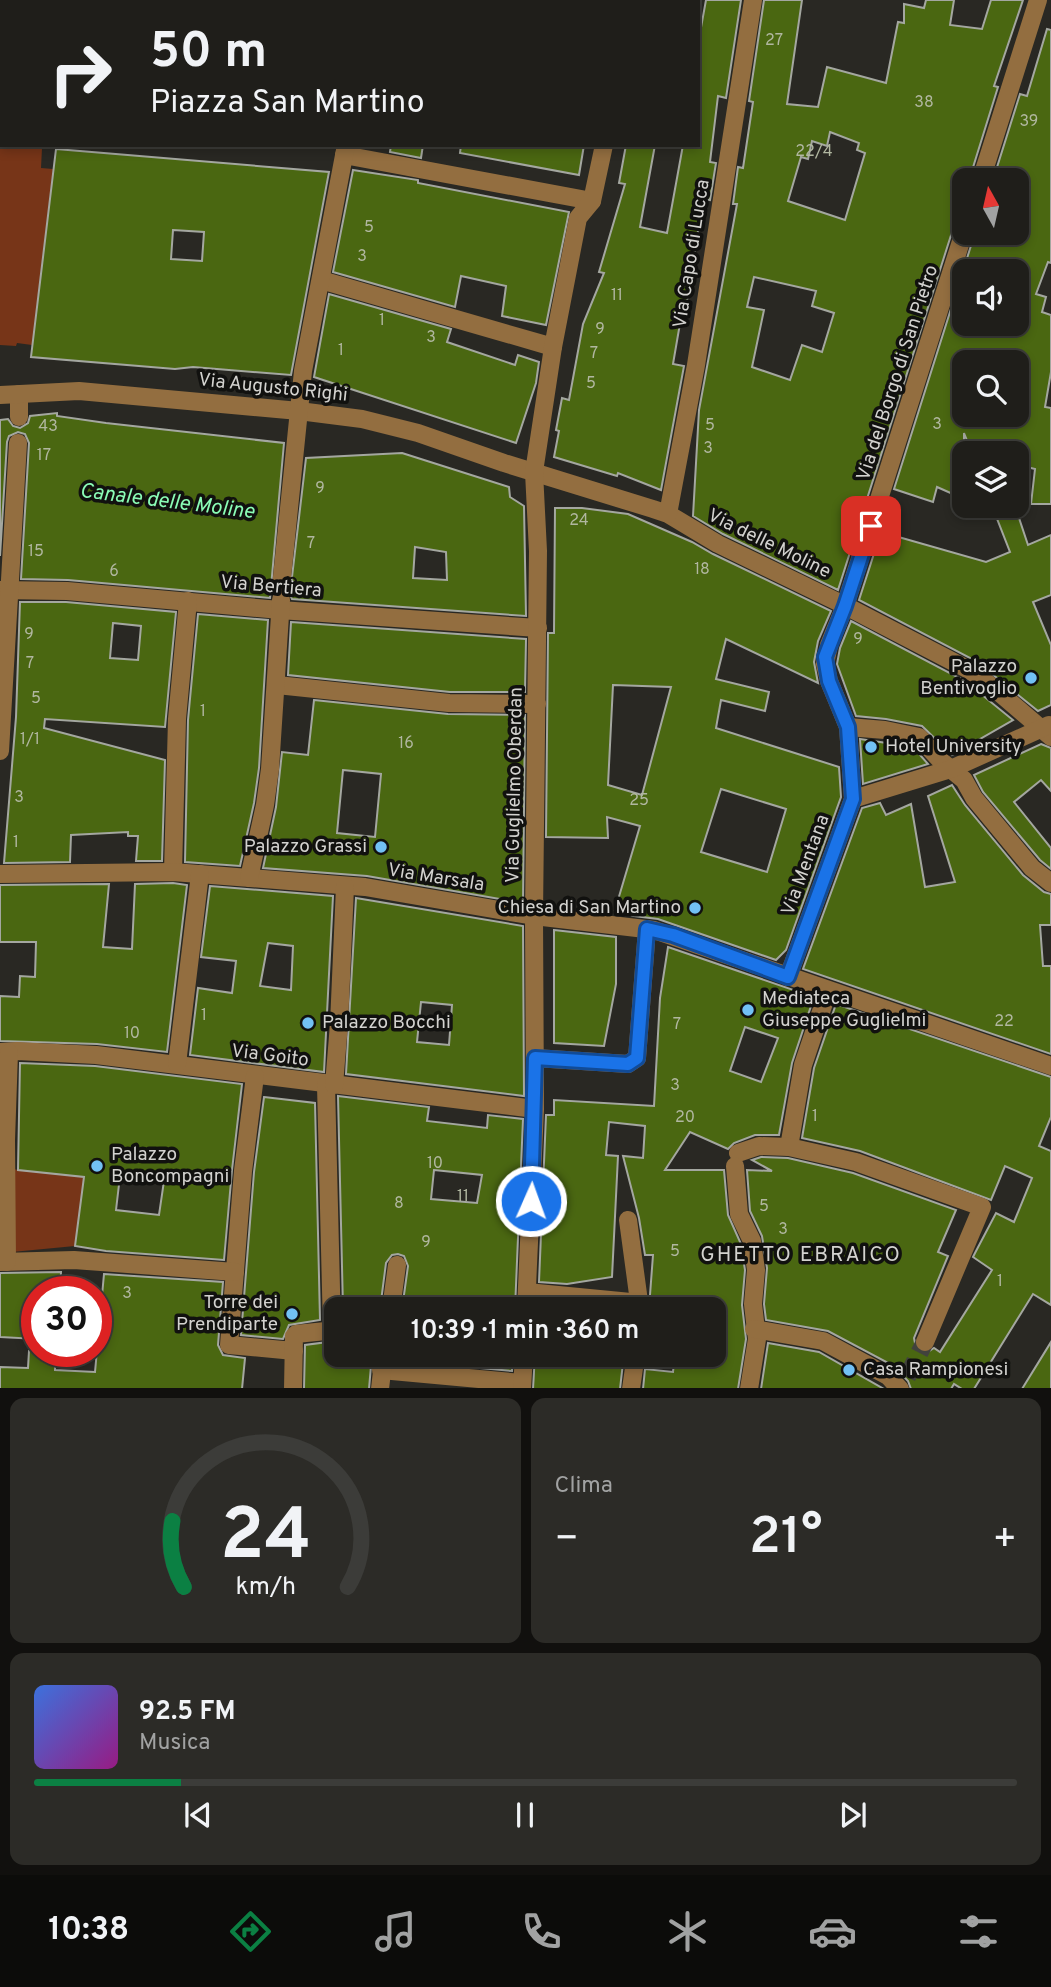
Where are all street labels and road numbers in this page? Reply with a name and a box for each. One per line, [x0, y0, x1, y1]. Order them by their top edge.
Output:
street label: Via Capo di Lucca [668, 178, 716, 330]
street label: Via del Borgo di San Pietro [852, 262, 944, 484]
street label: Via Augusto Righi [197, 368, 349, 408]
street label: Via delle Moline [703, 504, 835, 584]
street label: Via Bertiera [219, 571, 323, 603]
street label: Via Guglielmo Oberdan [501, 687, 529, 883]
street label: Via Mentana [777, 811, 835, 919]
street label: Via Marsala [386, 859, 486, 897]
street label: Via Goito [230, 1039, 310, 1073]

